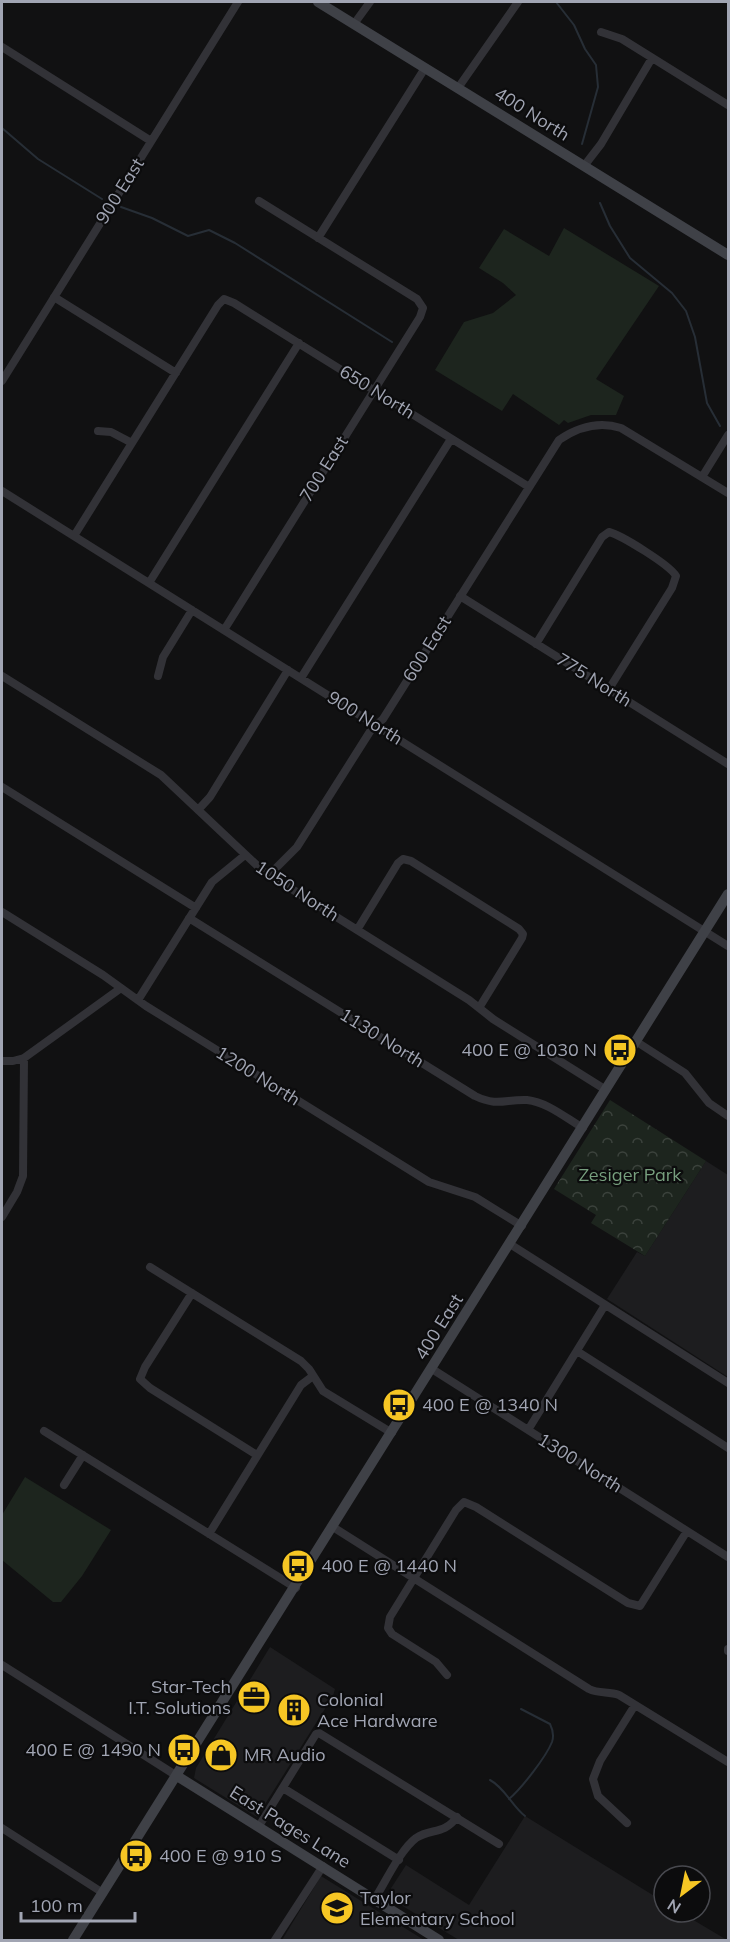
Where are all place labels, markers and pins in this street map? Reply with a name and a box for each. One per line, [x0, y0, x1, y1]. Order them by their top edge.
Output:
bus stop icon: 400 E @ 1030 N [602, 1032, 638, 1068]
place label: 400 E @ 1030 N [461, 1038, 597, 1061]
bus stop icon: 400 E @ 1340 N [381, 1387, 417, 1423]
place label: 400 E @ 1340 N [422, 1393, 558, 1416]
bus stop icon: 400 E @ 1440 N [280, 1548, 316, 1584]
place label: 400 E @ 1440 N [321, 1554, 457, 1577]
place label: Star-Tech I.T. Solutions [128, 1675, 231, 1719]
office icon: Star-Tech I.T. Solutions [236, 1679, 272, 1715]
place label: Colonial Ace Hardware [317, 1688, 438, 1732]
building icon: Colonial Ace Hardware [276, 1692, 312, 1728]
bus stop icon: 400 E @ 1490 N [166, 1732, 202, 1768]
shop icon: MR Audio [203, 1737, 239, 1773]
place label: 400 E @ 1490 N [25, 1738, 161, 1761]
place label: MR Audio [244, 1743, 326, 1766]
bus stop icon: 400 E @ 910 S [118, 1838, 154, 1874]
place label: 400 E @ 910 S [159, 1844, 282, 1867]
place label: Taylor Elementary School [360, 1886, 515, 1930]
school or university icon: Taylor Elementary School [319, 1890, 355, 1926]

